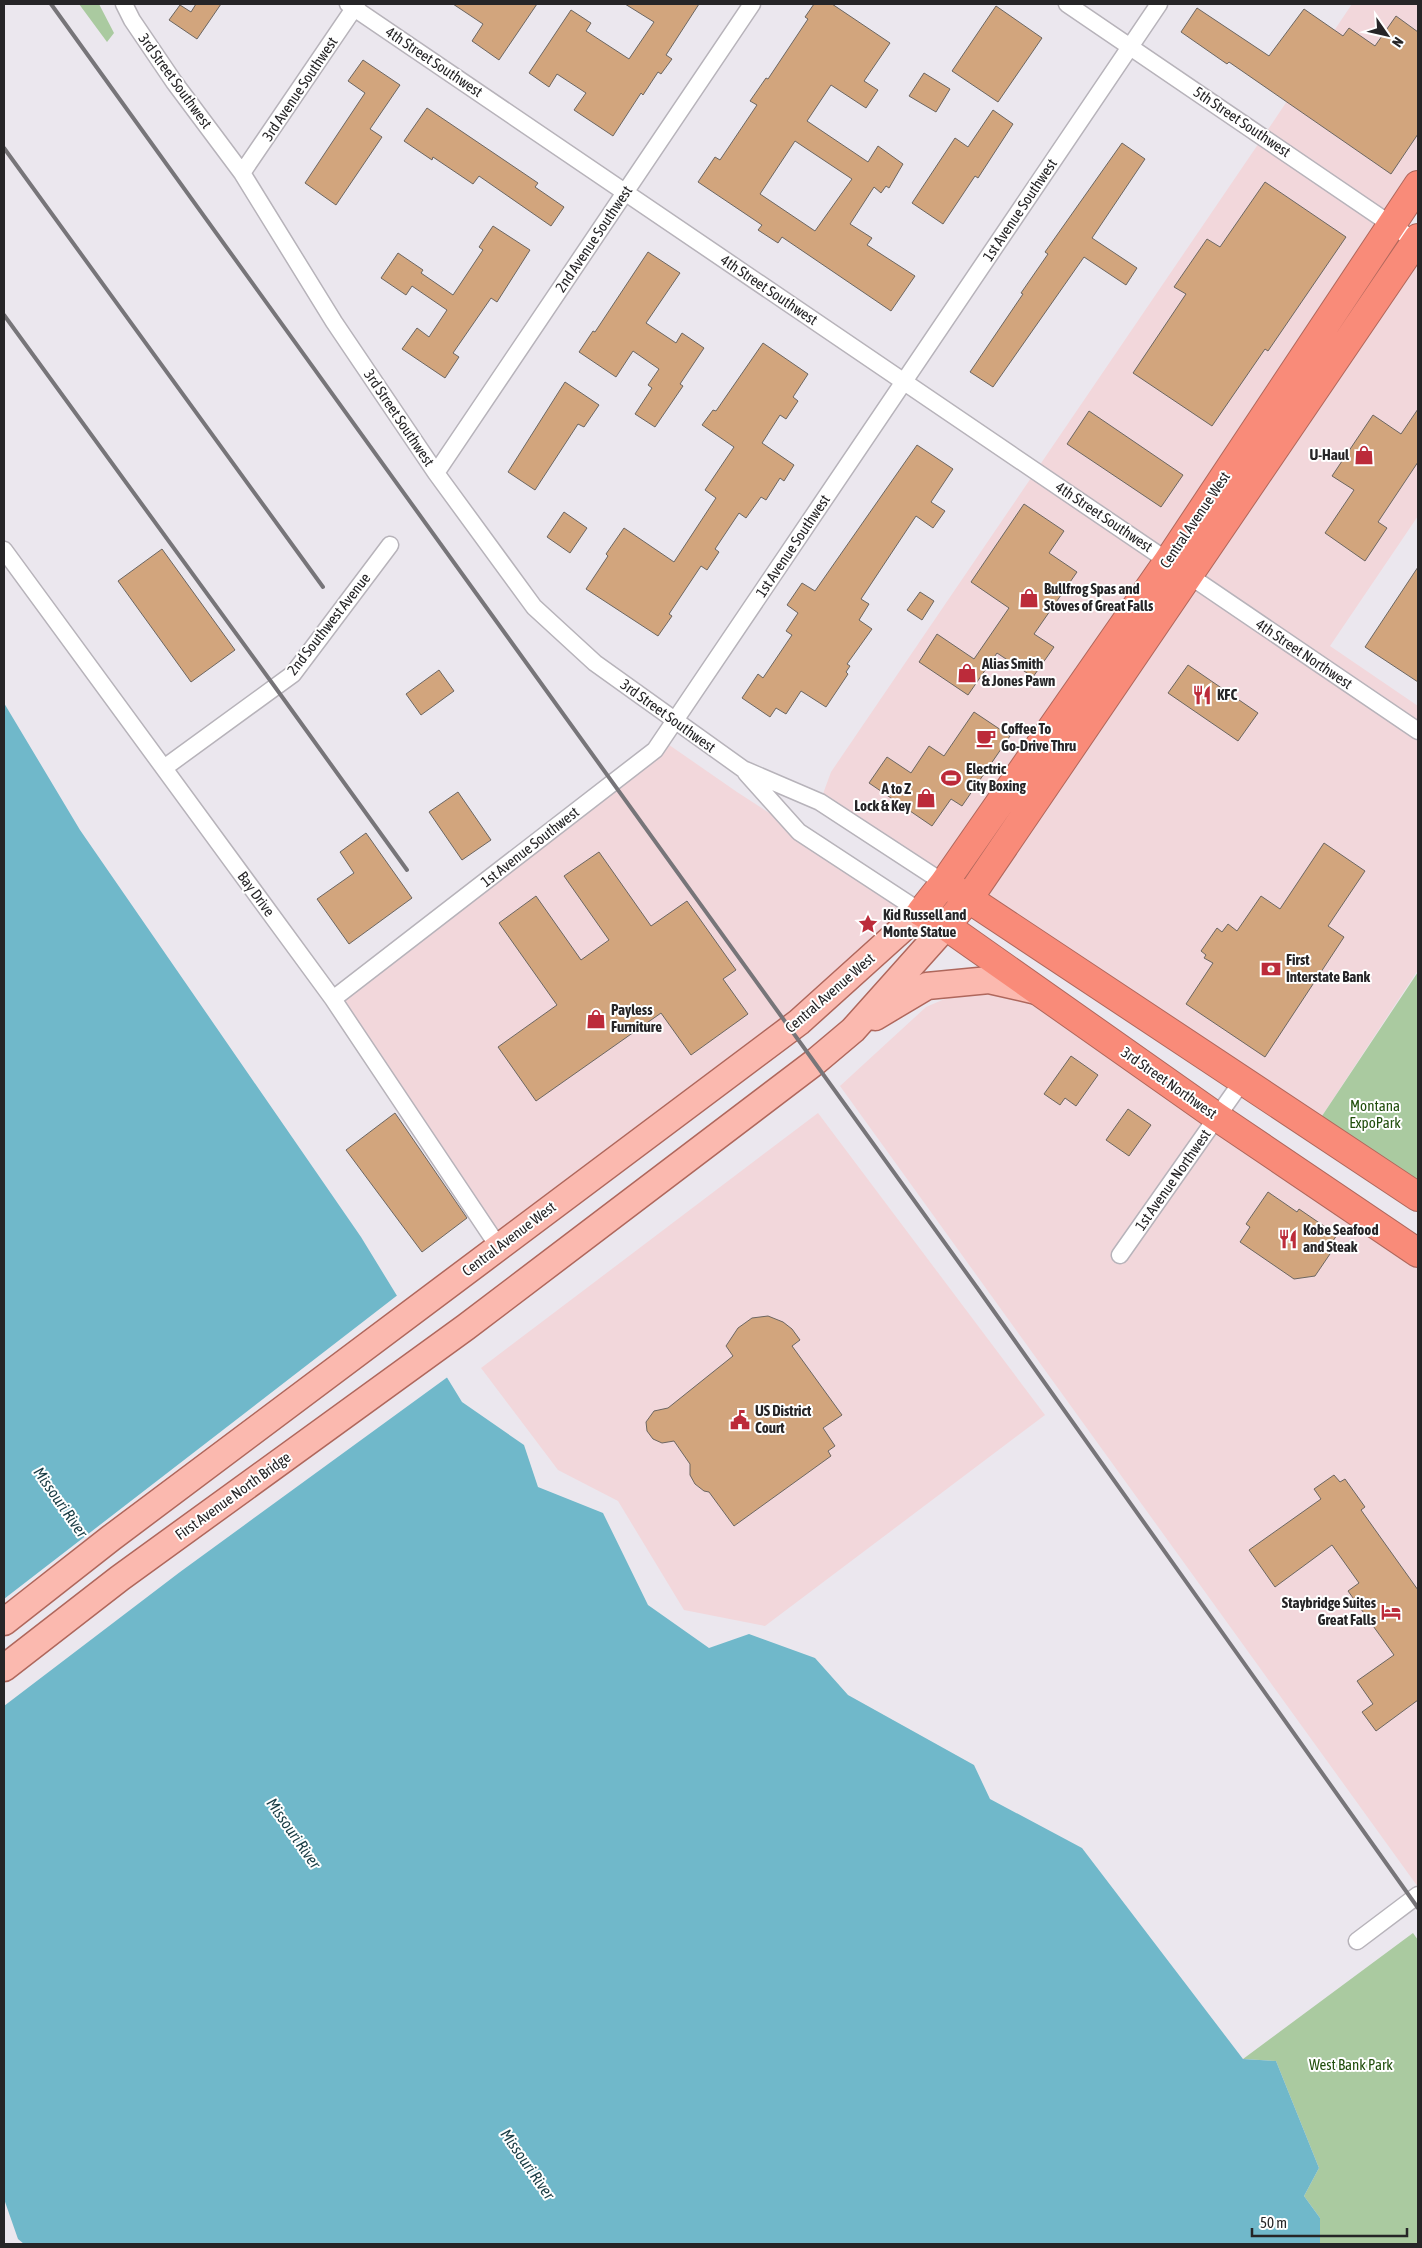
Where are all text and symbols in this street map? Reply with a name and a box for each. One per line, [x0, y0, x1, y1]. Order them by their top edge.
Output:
north arrow [1362, 10, 1412, 60]
street label: 4th Street Southwest [383, 23, 486, 100]
street label: 3rd Street Southwest [135, 30, 216, 131]
street label: 3rd Avenue Southwest [259, 34, 341, 144]
text: N [1389, 34, 1407, 50]
street label: 5th Street Southwest [1191, 83, 1294, 160]
street label: 1st Avenue Southwest [979, 155, 1060, 264]
street label: 2nd Avenue Southwest [552, 182, 635, 295]
street label: 4th Street Southwest [718, 251, 821, 328]
street label: 3rd Street Southwest [361, 366, 438, 469]
shop icon: U-Haul [1353, 444, 1375, 466]
place label: U-Haul [1309, 446, 1350, 463]
street label: Central Avenue West [1156, 468, 1233, 571]
street label: 4th Street Southwest [1053, 478, 1156, 555]
street label: 1st Avenue Southwest [752, 491, 833, 600]
street label: 2nd Southwest Avenue [284, 569, 374, 678]
place label: Bullfrog Spas and Stoves of Great Falls [1044, 580, 1154, 614]
shop icon: Bullfrog Spas and Stoves of Great Falls [1018, 587, 1040, 609]
street label: 4th Street Northwest [1253, 615, 1356, 692]
place label: Alias Smith & Jones Pawn [981, 655, 1055, 689]
shop icon: Alias Smith & Jones Pawn [956, 662, 978, 684]
street label: 3rd Street Southwest [618, 675, 719, 756]
restaurant icon: KFC [1191, 684, 1213, 706]
place label: KFC [1217, 686, 1237, 703]
place label: Coffee To Go-Drive Thru [1001, 720, 1076, 754]
cafe icon: Coffee To Go-Drive Thru [975, 727, 997, 749]
place label: Electric City Boxing [966, 760, 1027, 794]
sports icon: Electric City Boxing [940, 767, 962, 789]
place label: A to Z Lock & Key [854, 780, 912, 814]
shop icon: A to Z Lock & Key [915, 787, 937, 809]
street label: 1st Avenue Southwest [477, 803, 582, 890]
street label: Bay Drive [234, 868, 279, 920]
place label: Kid Russell and Monte Statue [883, 906, 966, 940]
place icon: Kid Russell and Monte Statue [857, 913, 879, 935]
street label: Central Avenue West [782, 949, 878, 1036]
place label: First Interstate Bank [1286, 951, 1370, 985]
bank icon: First Interstate Bank [1260, 958, 1282, 980]
place label: Payless Furniture [611, 1001, 662, 1035]
shop icon: Payless Furniture [585, 1008, 607, 1030]
street label: 3rd Street Northwest [1118, 1043, 1220, 1122]
park label: Montana ExpoPark [1349, 1097, 1401, 1131]
street label: 1st Avenue Northwest [1131, 1126, 1214, 1233]
street label: Central Avenue West [459, 1198, 559, 1279]
place label: Kobe Seafood and Steak [1303, 1221, 1379, 1255]
restaurant icon: Kobe Seafood and Steak [1277, 1228, 1299, 1250]
place label: US District Court [755, 1402, 812, 1436]
public building icon: US District Court [729, 1409, 751, 1431]
street label: First Avenue North Bridge [172, 1448, 294, 1543]
water label: Missouri River [30, 1463, 93, 1542]
place label: Staybridge Suites Great Falls [1282, 1594, 1377, 1628]
hotel icon: Staybridge Suites Great Falls [1380, 1601, 1402, 1623]
water label: Missouri River [263, 1794, 326, 1873]
park label: West Bank Park [1309, 2056, 1393, 2073]
water label: Missouri River [497, 2125, 560, 2204]
scale bar [1252, 2206, 1407, 2238]
text: 50 m [1260, 2214, 1287, 2231]

